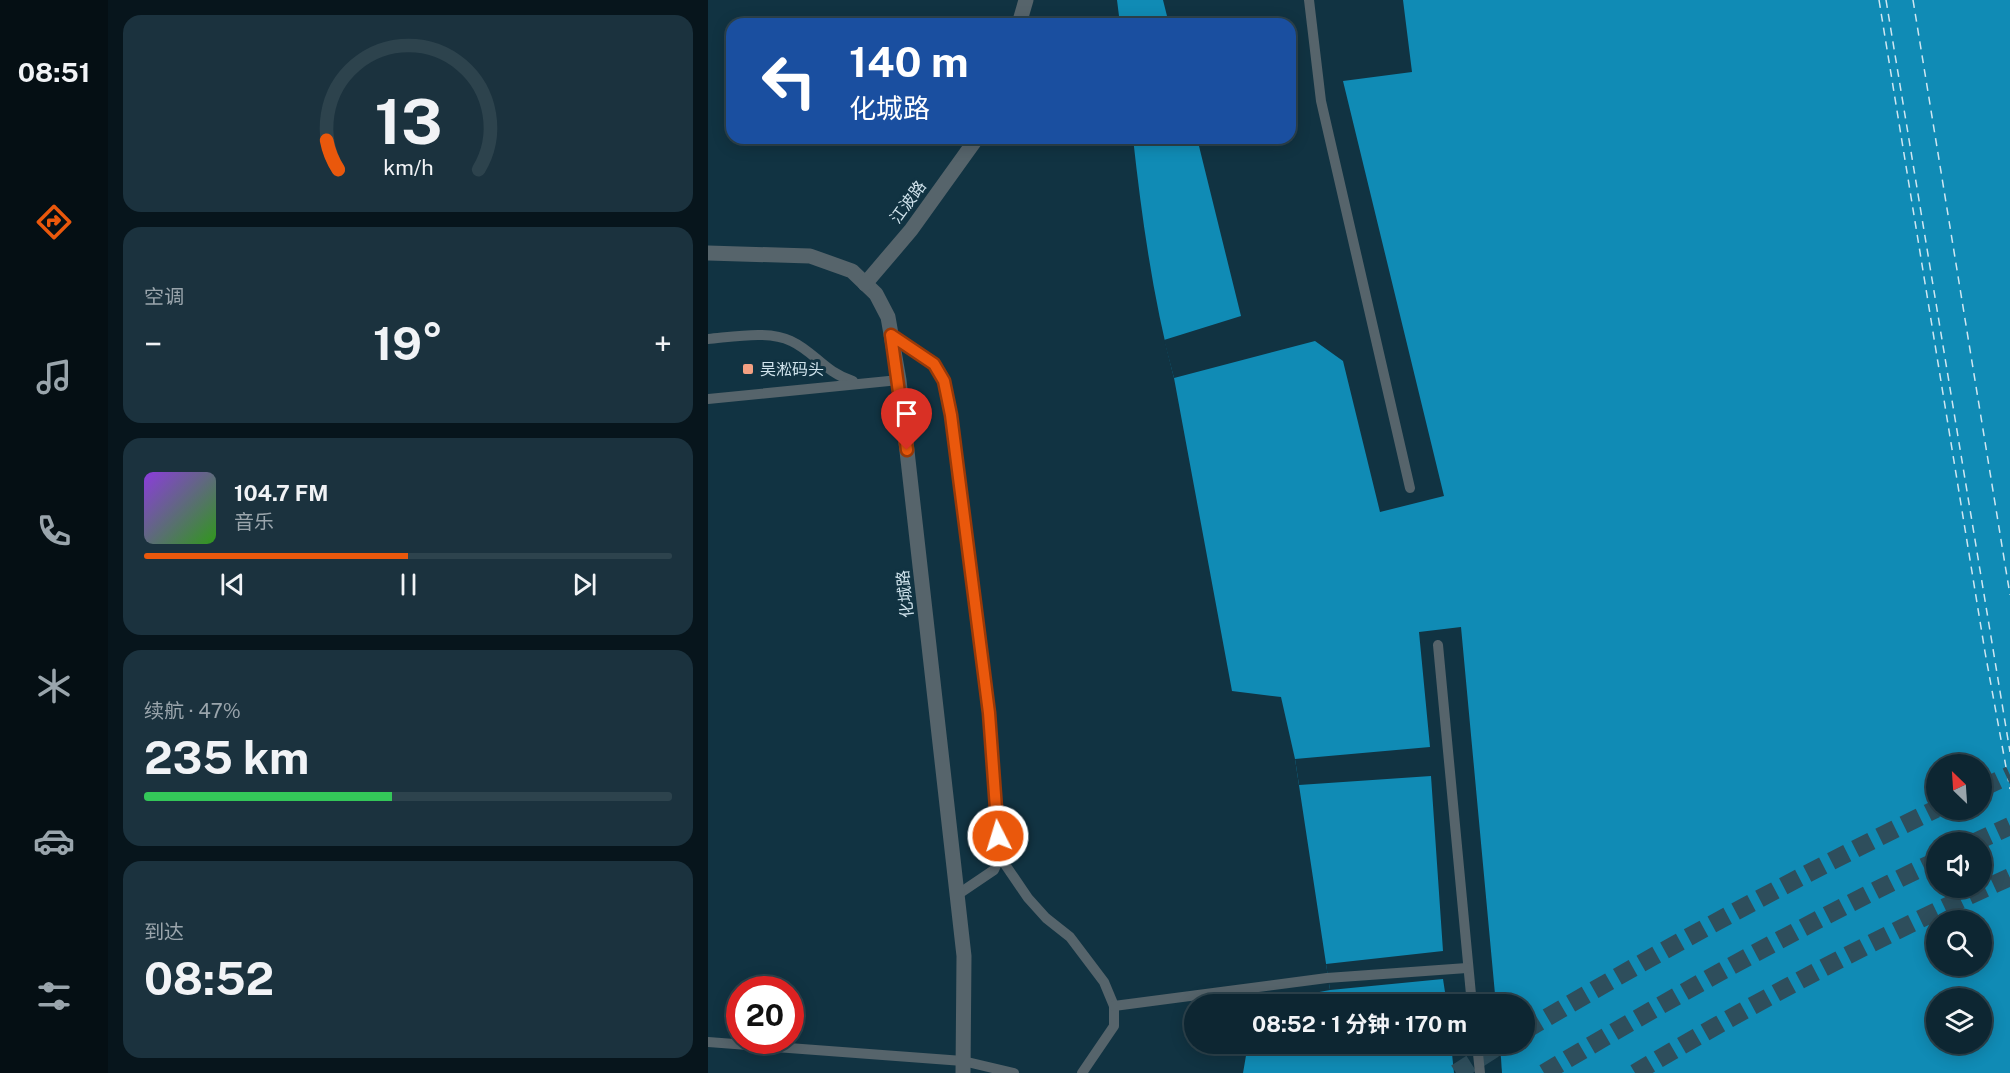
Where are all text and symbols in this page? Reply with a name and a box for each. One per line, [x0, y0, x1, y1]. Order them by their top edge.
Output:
text: 140 m [849, 37, 969, 86]
icon: left [750, 42, 828, 120]
text: 08:51 [18, 56, 90, 88]
text: 13 [374, 85, 442, 158]
text: 化城路 [849, 92, 930, 124]
text: km/h [383, 156, 433, 181]
street label: 江波路 [886, 177, 930, 227]
icon: directions [33, 201, 75, 243]
text: 空调 [144, 285, 184, 309]
text: 19° [373, 317, 443, 370]
text: − [144, 325, 162, 363]
text: + [654, 325, 672, 363]
icon: music [33, 356, 75, 398]
place label: 吴淞码头 [760, 360, 824, 379]
marker: 吴淞码头 [741, 362, 755, 376]
pin [881, 388, 932, 450]
icon: arrive [890, 397, 923, 430]
text: 104.7 FM [234, 480, 329, 506]
icon: phone [33, 510, 75, 552]
text: 音乐 [234, 510, 274, 534]
icon: previous [216, 568, 249, 601]
icon: pause [392, 568, 425, 601]
icon: next [568, 568, 601, 601]
street label: 化城路 [893, 569, 917, 619]
icon: climate [33, 665, 75, 707]
text: 续航 · 47% [144, 699, 241, 723]
text: 235 km [144, 731, 309, 784]
north arrow [1926, 754, 1992, 820]
map controls [1926, 754, 1992, 1054]
position arrow [966, 804, 1030, 868]
icon: car [33, 820, 75, 862]
button: sound [1926, 832, 1992, 898]
button: search [1926, 910, 1992, 976]
text: 到达 [144, 920, 184, 944]
text: 08:52 [144, 952, 274, 1005]
icon: filters [33, 975, 75, 1017]
speed limit sign: 20 [726, 976, 804, 1054]
button: layers [1926, 988, 1992, 1054]
text: 08:52 · 1 分钟 · 170 m [1252, 1011, 1467, 1037]

